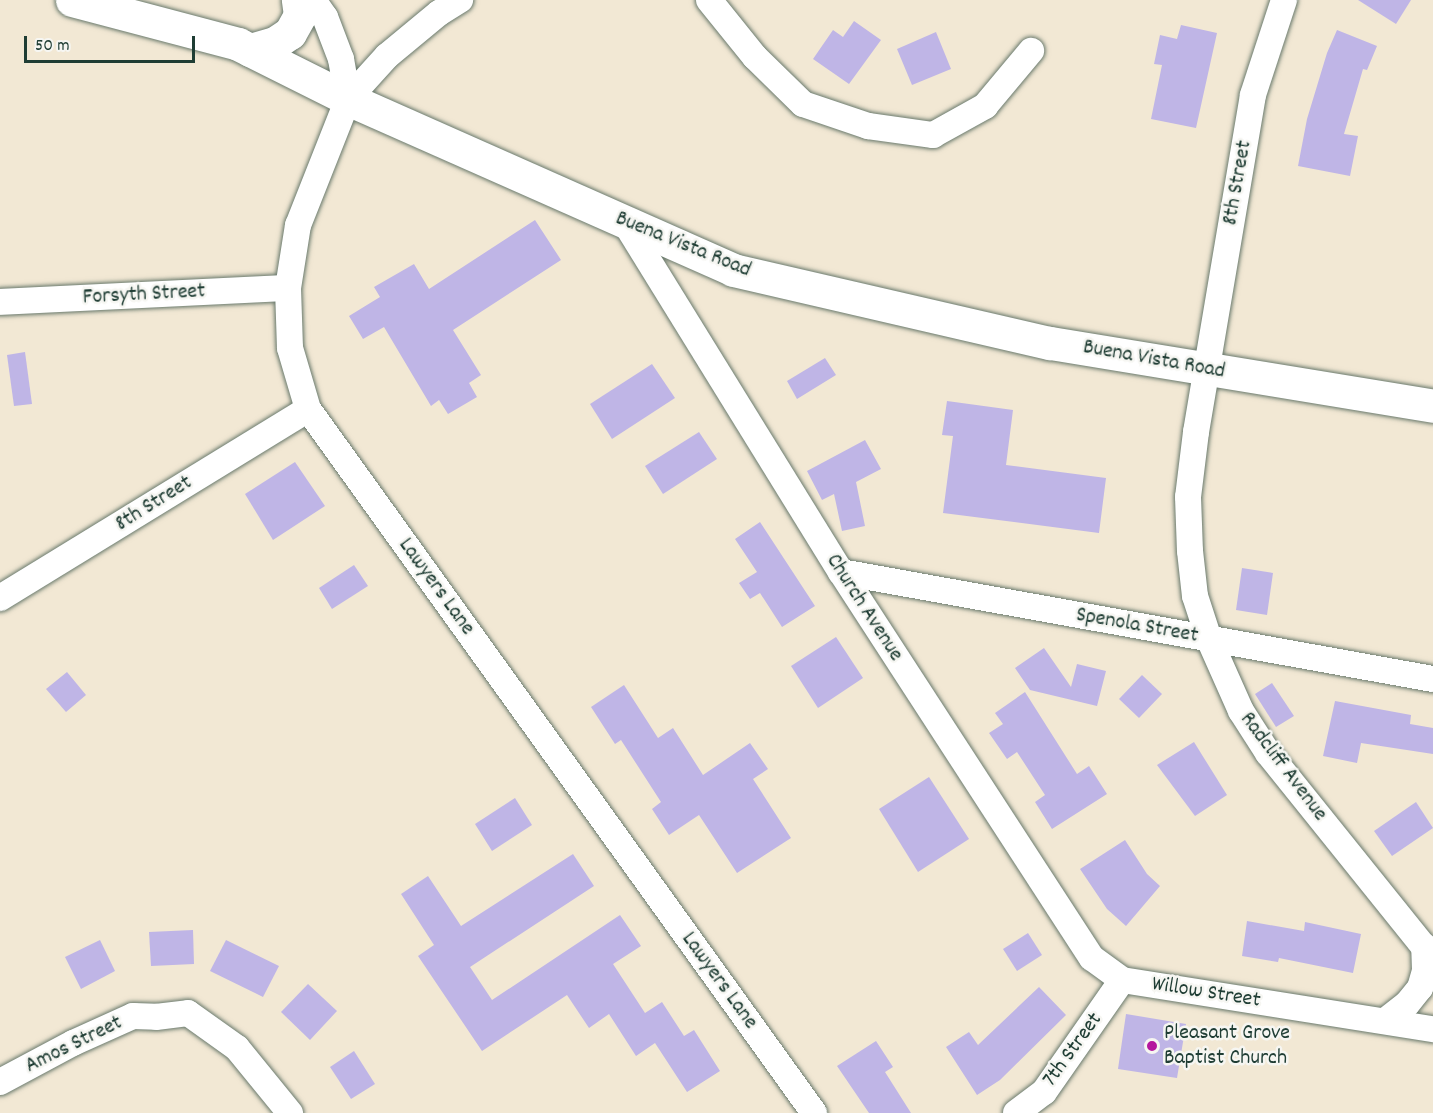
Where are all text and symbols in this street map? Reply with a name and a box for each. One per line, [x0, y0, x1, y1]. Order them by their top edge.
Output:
scale bar [27, 24, 198, 62]
text: 50 m [35, 34, 70, 59]
street label: 8th Street [1218, 139, 1258, 227]
street label: Buena Vista Road [611, 206, 755, 284]
street label: Forsyth Street [82, 279, 206, 311]
street label: Buena Vista Road [1081, 335, 1227, 385]
street label: 8th Street [111, 470, 197, 538]
street label: Lawyers Lane [392, 533, 480, 641]
street label: Church Avenue [820, 549, 908, 667]
street label: Spenola Street [1074, 602, 1200, 650]
street label: Radcliff Avenue [1233, 707, 1333, 827]
street label: Lawyers Lane [675, 927, 763, 1035]
street label: Willow Street [1150, 971, 1262, 1015]
street label: 7th Street [1037, 1008, 1109, 1092]
street label: Amos Street [21, 1010, 127, 1080]
place label: Pleasant Grove Baptist Church [1164, 1020, 1290, 1072]
marker: Pleasant Grove Baptist Church [1145, 1039, 1159, 1053]

